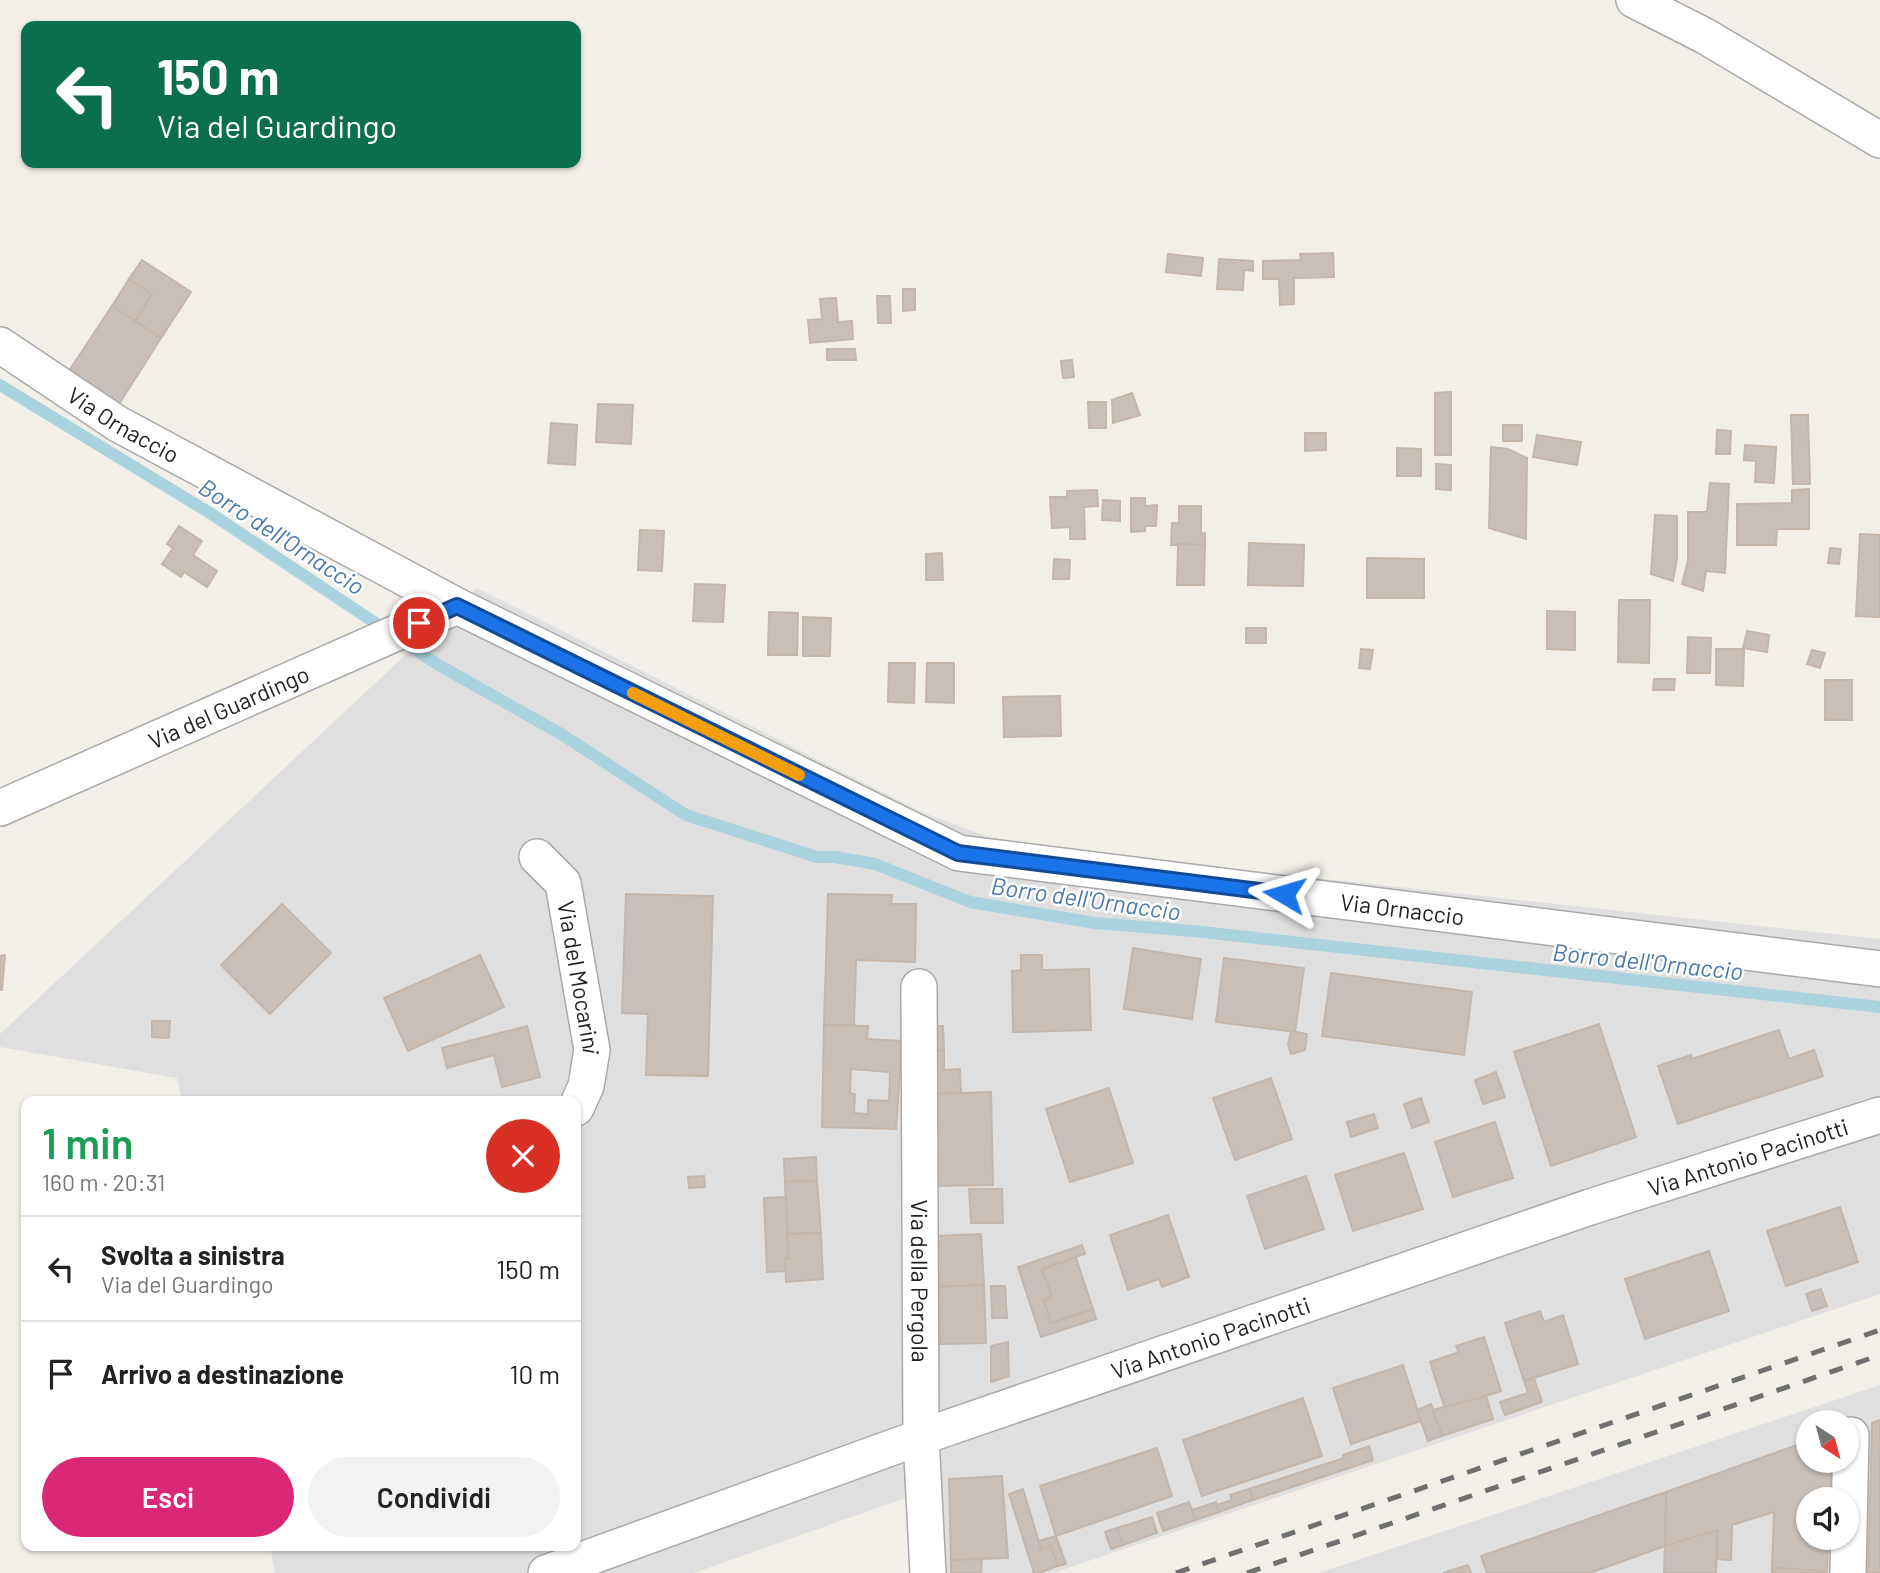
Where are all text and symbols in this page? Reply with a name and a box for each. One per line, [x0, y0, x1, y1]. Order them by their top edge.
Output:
text: 150 m [157, 46, 279, 105]
icon: left [42, 49, 133, 140]
text: Via del Guardingo [157, 106, 397, 144]
street label: Via Ornaccio [62, 380, 184, 468]
water label: Borro dell'Ornaccio [194, 472, 370, 600]
pin [389, 593, 449, 653]
icon: arrive [400, 604, 438, 642]
street label: Via del Guardingo [144, 659, 313, 755]
position arrow [1247, 857, 1321, 931]
water label: Borro dell'Ornaccio [989, 870, 1183, 926]
street label: Via Ornaccio [1339, 887, 1466, 931]
street label: Via del Mocarini [552, 899, 606, 1057]
water label: Borro dell'Ornaccio [1551, 937, 1745, 985]
street label: Via Antonio Pacinotti [1644, 1112, 1852, 1202]
text: 1 min [42, 1117, 134, 1167]
button: close [486, 1119, 560, 1193]
text: 160 m · 20:31 [42, 1168, 165, 1196]
street label: Via della Pergola [906, 1199, 935, 1363]
text: Svolta a sinistra [101, 1239, 285, 1270]
icon: left [42, 1250, 80, 1288]
text: 150 m [496, 1253, 560, 1284]
text: Via del Guardingo [101, 1270, 274, 1298]
street label: Via Antonio Pacinotti [1107, 1290, 1314, 1385]
icon: arrive [42, 1355, 80, 1393]
text: Arrivo a destinazione [101, 1358, 344, 1389]
text: 10 m [510, 1358, 560, 1389]
north arrow [1796, 1410, 1858, 1474]
map controls [1796, 1410, 1859, 1550]
button: Esci [42, 1457, 294, 1537]
button: Condividi [308, 1457, 560, 1537]
button: sound [1796, 1487, 1859, 1550]

